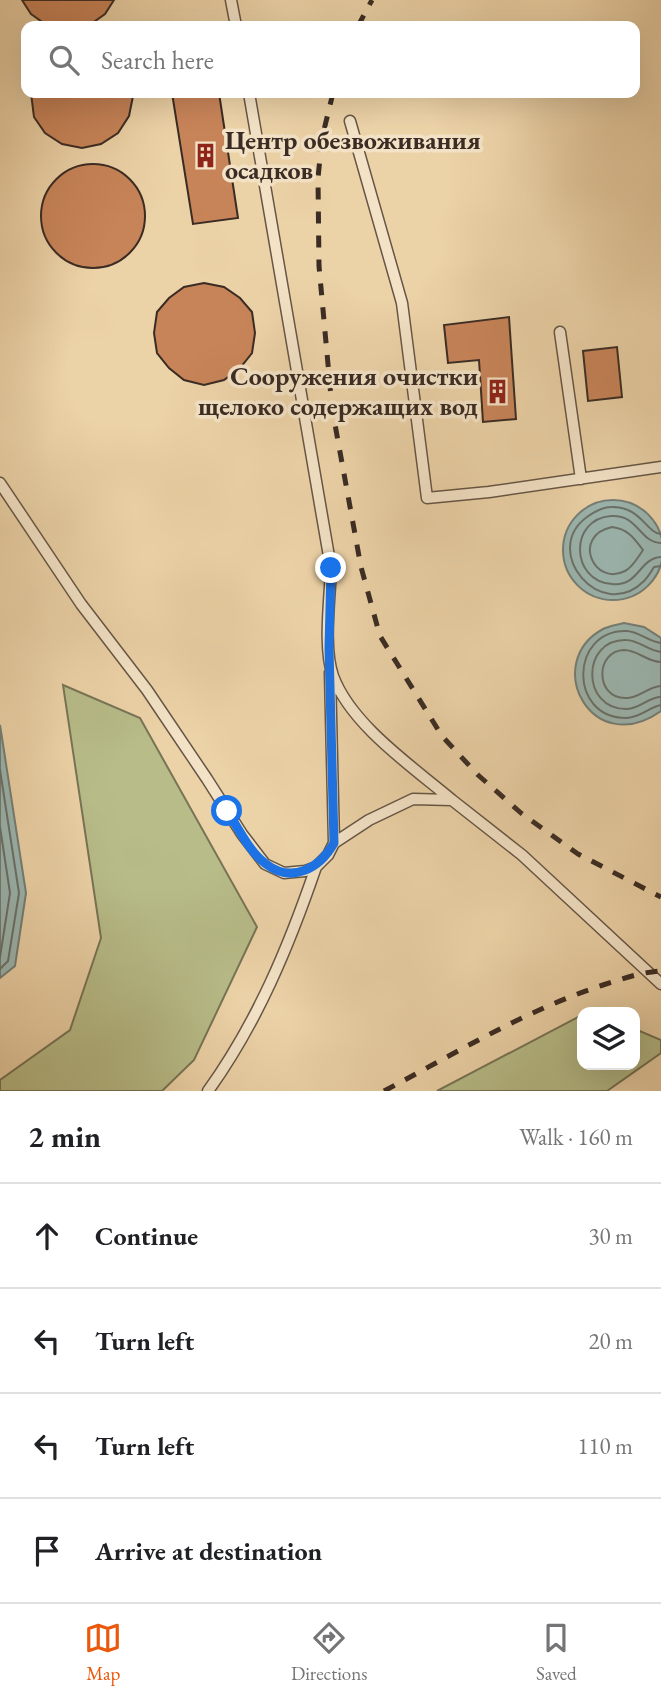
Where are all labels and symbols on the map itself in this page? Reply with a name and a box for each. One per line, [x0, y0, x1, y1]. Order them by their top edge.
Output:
place label: Центр обезвоживания осадков [225, 123, 481, 187]
building icon: Центр обезвоживания осадков [191, 141, 219, 169]
place label: Сооружения очистки щелоко содержащих вод [198, 359, 478, 423]
building icon: Сооружения очистки щелоко содержащих вод [484, 377, 512, 405]
route end [315, 552, 346, 583]
route start [211, 795, 242, 826]

